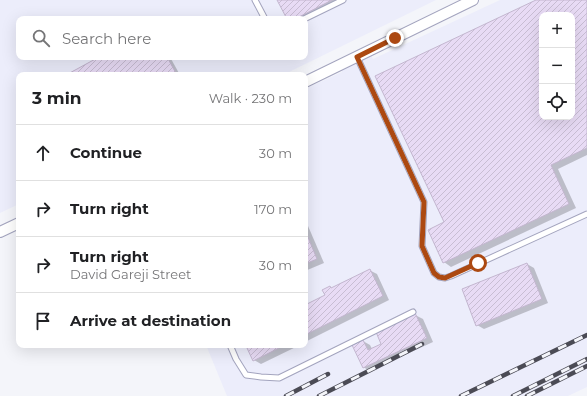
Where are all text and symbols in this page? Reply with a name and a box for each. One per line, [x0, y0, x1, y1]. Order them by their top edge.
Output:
map controls [539, 12, 575, 120]
button: + [539, 12, 575, 48]
search box [16, 16, 308, 60]
icon: search [30, 27, 52, 49]
text: Search here [62, 29, 151, 48]
route end [386, 29, 404, 47]
button: − [539, 48, 575, 84]
button: locate [539, 84, 575, 120]
text: 3 min [32, 88, 82, 108]
text: Walk · 230 m [209, 90, 292, 106]
icon: ahead [32, 142, 54, 164]
text: Continue [70, 143, 142, 162]
text: 30 m [259, 145, 292, 161]
icon: right [32, 198, 54, 220]
text: Turn right [70, 199, 149, 218]
text: 170 m [254, 201, 292, 217]
text: Turn right [70, 247, 149, 266]
icon: right [32, 254, 54, 276]
route start [469, 254, 487, 272]
text: 30 m [259, 257, 292, 273]
text: David Gareji Street [70, 266, 191, 282]
icon: arrive [32, 310, 54, 332]
text: Arrive at destination [70, 311, 231, 330]

